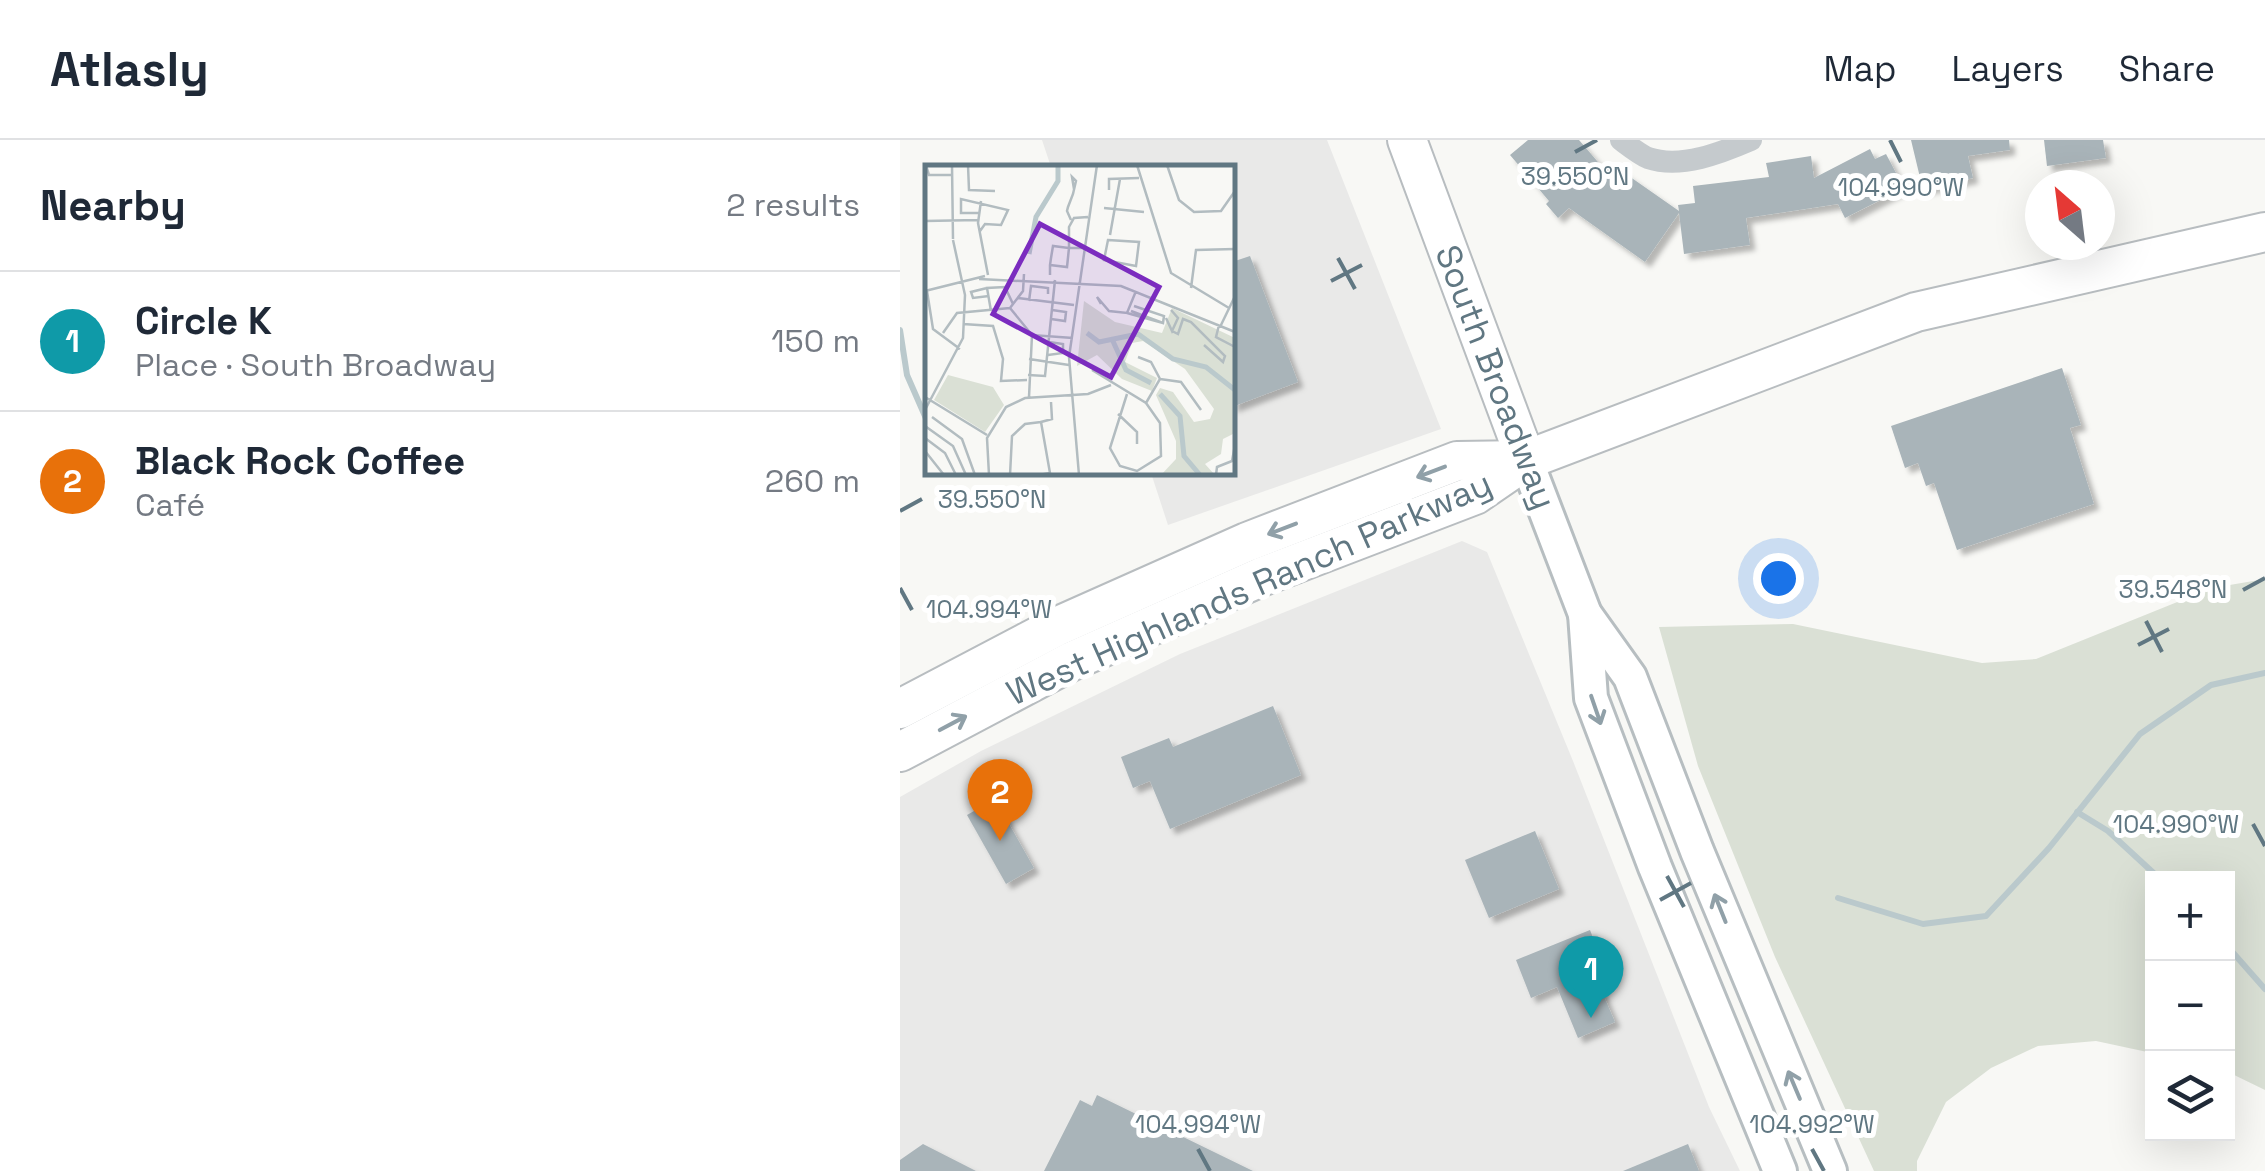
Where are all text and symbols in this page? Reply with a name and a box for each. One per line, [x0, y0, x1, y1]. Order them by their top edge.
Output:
text: Atlasly [50, 39, 209, 100]
text: Map [1823, 47, 1896, 91]
text: Layers [1951, 47, 2064, 91]
text: Share [2119, 47, 2215, 91]
text: 39.550°N [1521, 160, 1629, 192]
inset map [925, 165, 1235, 475]
north arrow [2025, 170, 2115, 260]
text: 104.990°W [1838, 171, 1964, 203]
text: Nearby [40, 179, 186, 232]
text: 2 results [726, 185, 860, 225]
street label: South Broadway [1425, 239, 1567, 515]
text: Circle K [135, 297, 272, 345]
text: 1 [65, 321, 80, 361]
text: 150 m [771, 321, 860, 361]
text: Place · South Broadway [135, 345, 496, 385]
text: Black Rock Coffee [135, 437, 465, 485]
text: 2 [63, 461, 82, 501]
text: 260 m [765, 461, 860, 501]
street label: West Highlands Ranch Parkway [1000, 461, 1498, 715]
one-way arrow [1416, 464, 1446, 482]
text: 39.550°N [938, 483, 1046, 515]
text: Café [135, 485, 205, 525]
one-way arrow [1267, 521, 1298, 539]
your location [1753, 553, 1804, 604]
text: 39.548°N [2119, 573, 2227, 605]
text: 104.994°W [926, 593, 1052, 625]
one-way arrow [1589, 694, 1607, 726]
one-way arrow [938, 713, 968, 732]
pin: 2 [968, 758, 1032, 841]
text: 104.990°W [2113, 808, 2239, 840]
map controls [2145, 871, 2235, 1141]
button: + [2145, 871, 2235, 961]
one-way arrow [1710, 894, 1728, 924]
pin: 1 [1558, 936, 1624, 1018]
button: − [2145, 961, 2235, 1051]
button: layers [2145, 1051, 2235, 1141]
one-way arrow [1783, 1070, 1801, 1101]
text: 104.994°W [1135, 1108, 1261, 1140]
text: 104.992°W [1749, 1108, 1875, 1140]

